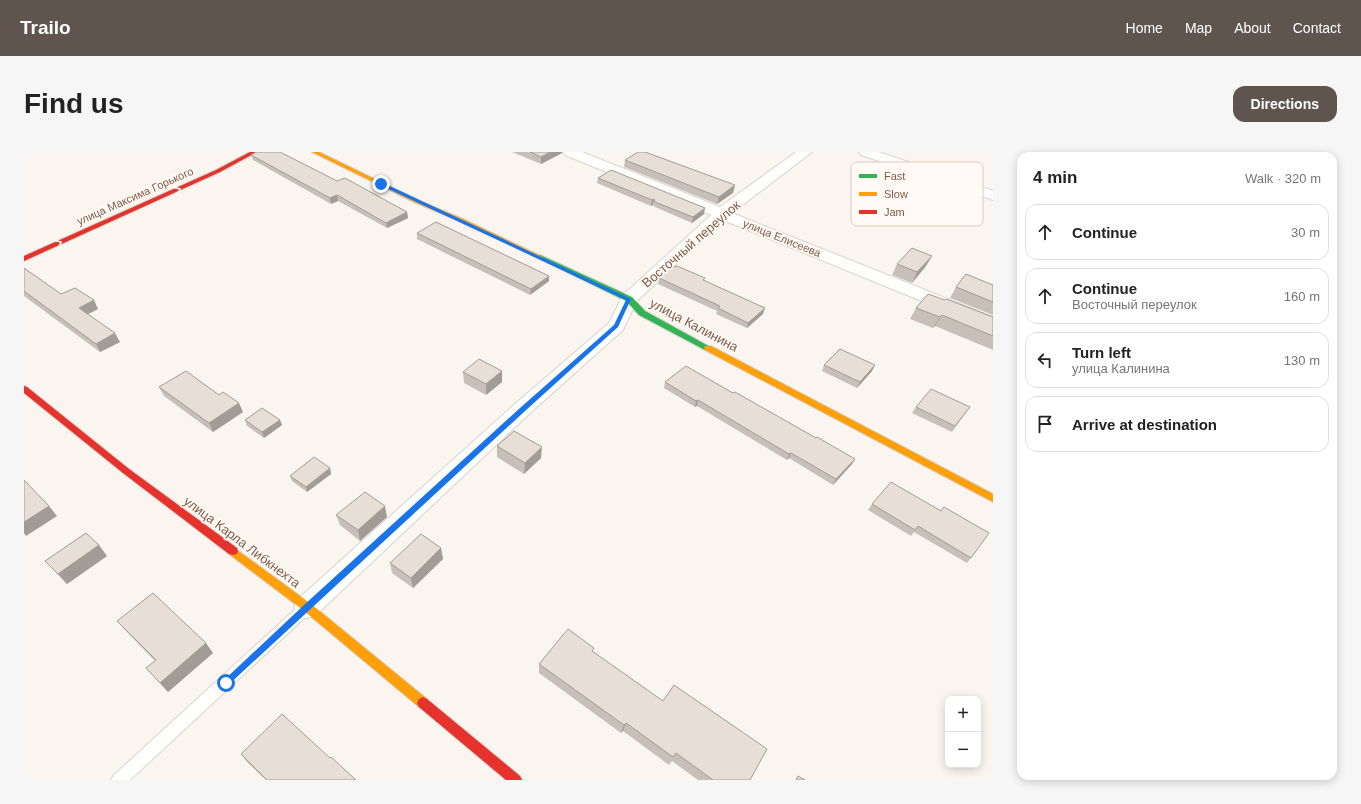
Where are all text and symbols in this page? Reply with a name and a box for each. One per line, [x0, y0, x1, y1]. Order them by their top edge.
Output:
text: Trailo [20, 17, 71, 38]
text: Home [1126, 20, 1163, 36]
text: Map [1185, 20, 1212, 36]
text: About [1234, 20, 1271, 36]
text: Contact [1293, 20, 1341, 36]
button: Directions [1233, 86, 1337, 122]
text: Find us [24, 88, 124, 119]
legend [851, 162, 983, 226]
street label: улица Максима Горького [75, 165, 195, 227]
text: 4 min [1033, 168, 1077, 187]
text: Fast [884, 170, 905, 182]
text: Walk · 320 m [1245, 171, 1321, 186]
route end [372, 175, 390, 193]
one-way arrow [174, 186, 181, 194]
text: Slow [884, 188, 908, 200]
street label: Восточный переулок [639, 197, 743, 291]
text: Jam [884, 206, 905, 218]
street label: улица Елисеева [741, 217, 823, 259]
icon: ahead [1034, 221, 1056, 243]
text: Continue [1072, 224, 1137, 241]
text: 30 m [1291, 225, 1320, 240]
one-way arrow [55, 240, 63, 248]
text: Continue [1072, 280, 1137, 297]
icon: ahead [1034, 285, 1056, 307]
text: 160 m [1284, 289, 1320, 304]
street label: улица Калинина [647, 295, 741, 355]
text: Восточный переулок [1072, 297, 1197, 312]
text: Turn left [1072, 344, 1131, 361]
icon: left [1034, 349, 1056, 371]
text: 130 m [1284, 353, 1320, 368]
text: улица Калинина [1072, 361, 1170, 376]
icon: arrive [1034, 413, 1056, 435]
text: Arrive at destination [1072, 416, 1217, 433]
street label: улица Карла Либкнехта [181, 493, 304, 591]
route start [217, 674, 235, 692]
map controls [945, 696, 981, 768]
button: + [945, 696, 981, 732]
button: − [945, 732, 981, 768]

